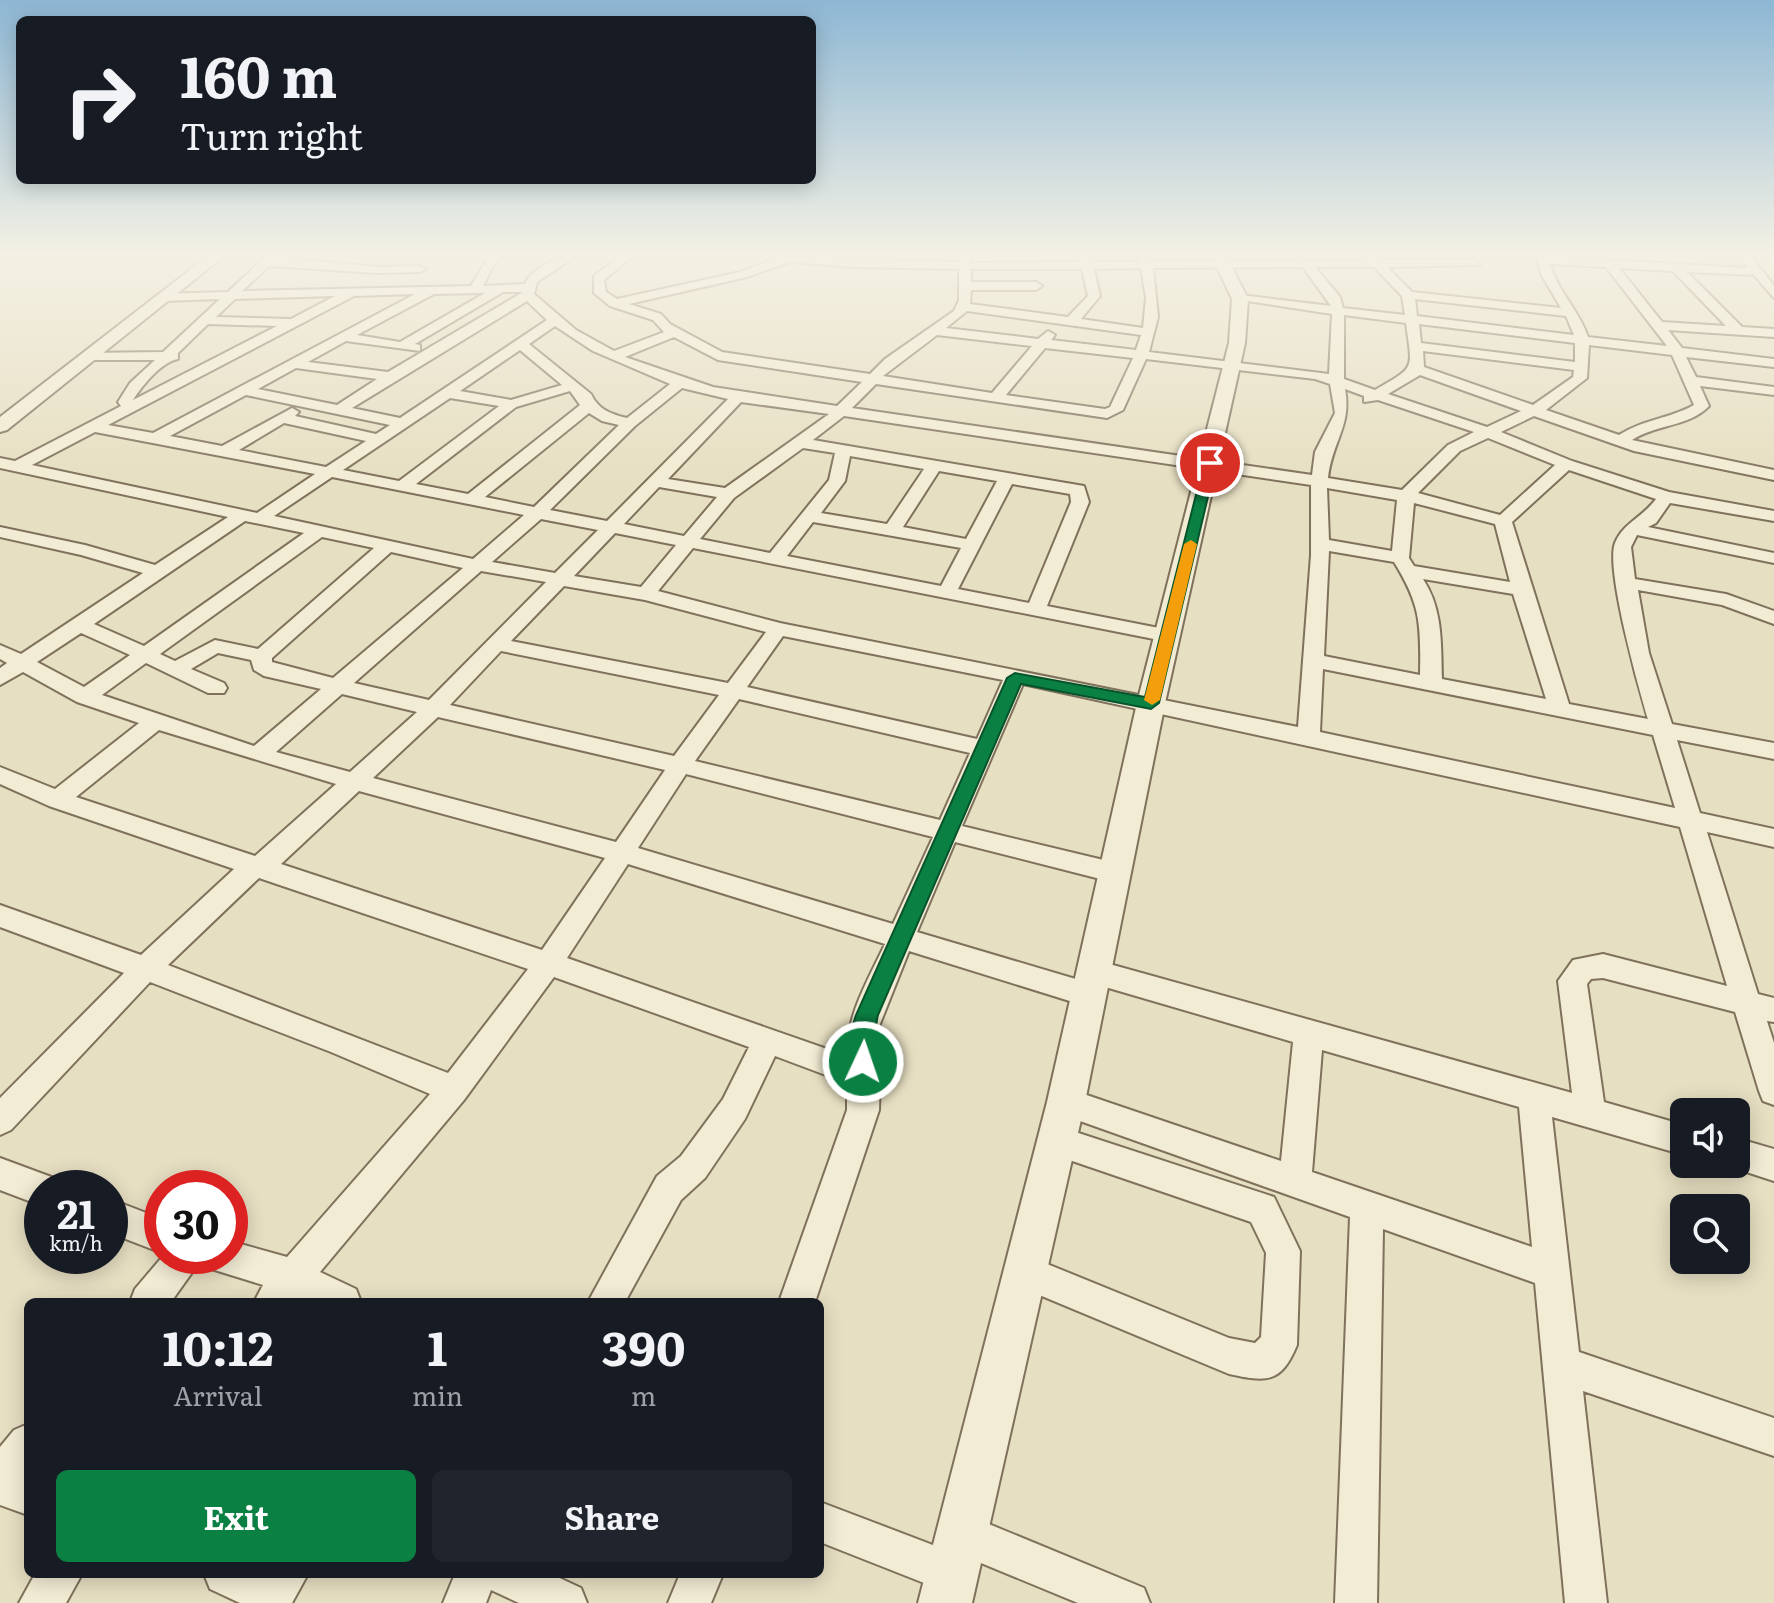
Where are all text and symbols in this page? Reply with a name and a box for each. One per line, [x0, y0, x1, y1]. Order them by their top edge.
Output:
text: 160 m [180, 32, 337, 115]
icon: right [48, 48, 152, 152]
text: Turn right [180, 108, 363, 161]
pin [1176, 429, 1244, 497]
icon: arrive [1188, 441, 1232, 485]
position arrow [821, 1020, 905, 1104]
map controls [1670, 1098, 1750, 1274]
button: sound [1670, 1098, 1750, 1178]
speed limit sign: 30 [144, 1170, 248, 1274]
text: 21 [57, 1182, 95, 1241]
button: search [1670, 1194, 1750, 1274]
text: km/h [49, 1227, 103, 1257]
text: 10:12 [163, 1310, 273, 1381]
text: 1 [428, 1310, 447, 1381]
text: 390 [602, 1310, 685, 1381]
text: Arrival [174, 1375, 262, 1414]
text: min [412, 1375, 463, 1414]
text: m [631, 1375, 656, 1414]
button: Exit [56, 1470, 416, 1562]
button: Share [432, 1470, 792, 1562]

